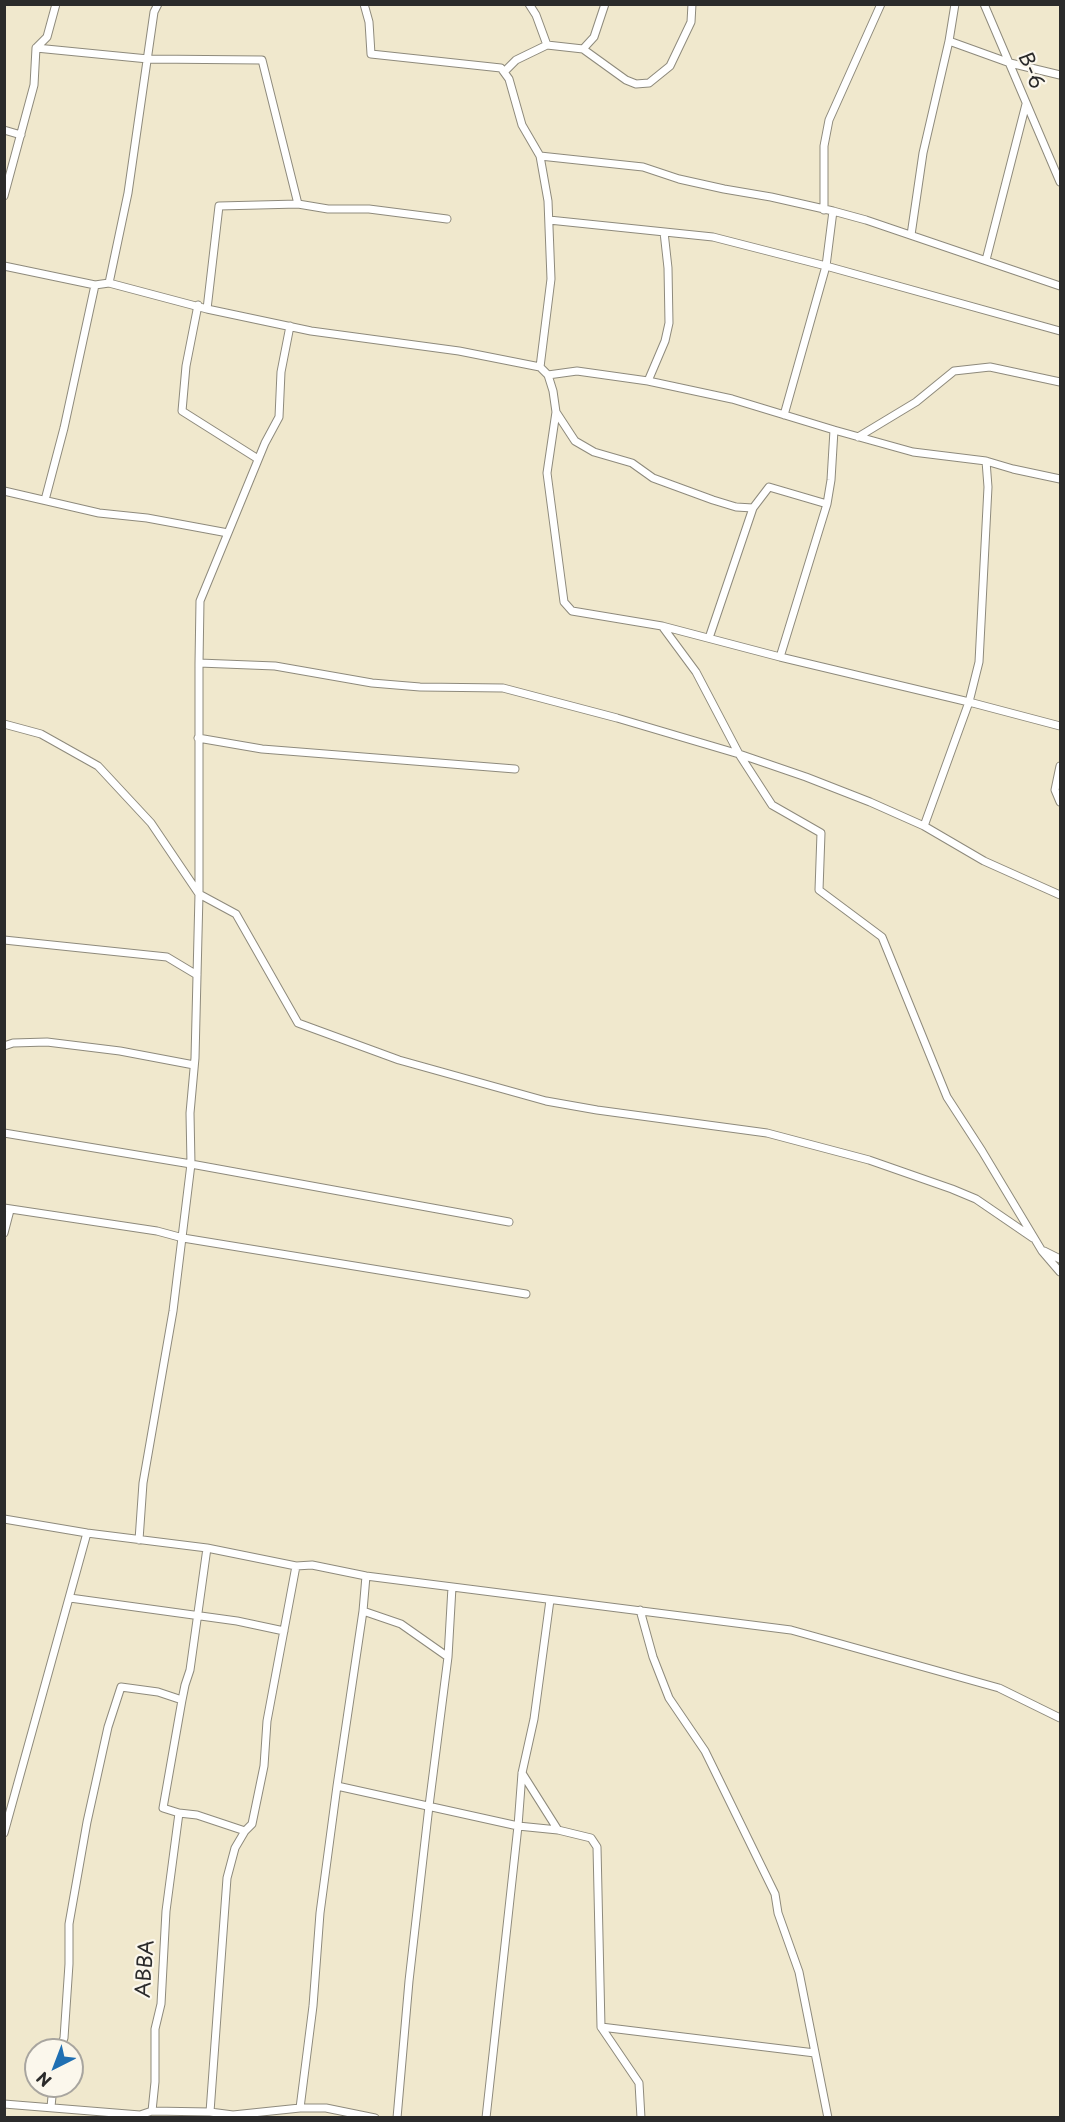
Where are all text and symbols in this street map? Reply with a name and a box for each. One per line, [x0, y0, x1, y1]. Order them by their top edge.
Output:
street label: B-6 [1012, 49, 1048, 93]
street label: ABBA [132, 1939, 160, 1999]
north arrow [24, 2038, 84, 2098]
text: N [31, 2067, 56, 2093]

